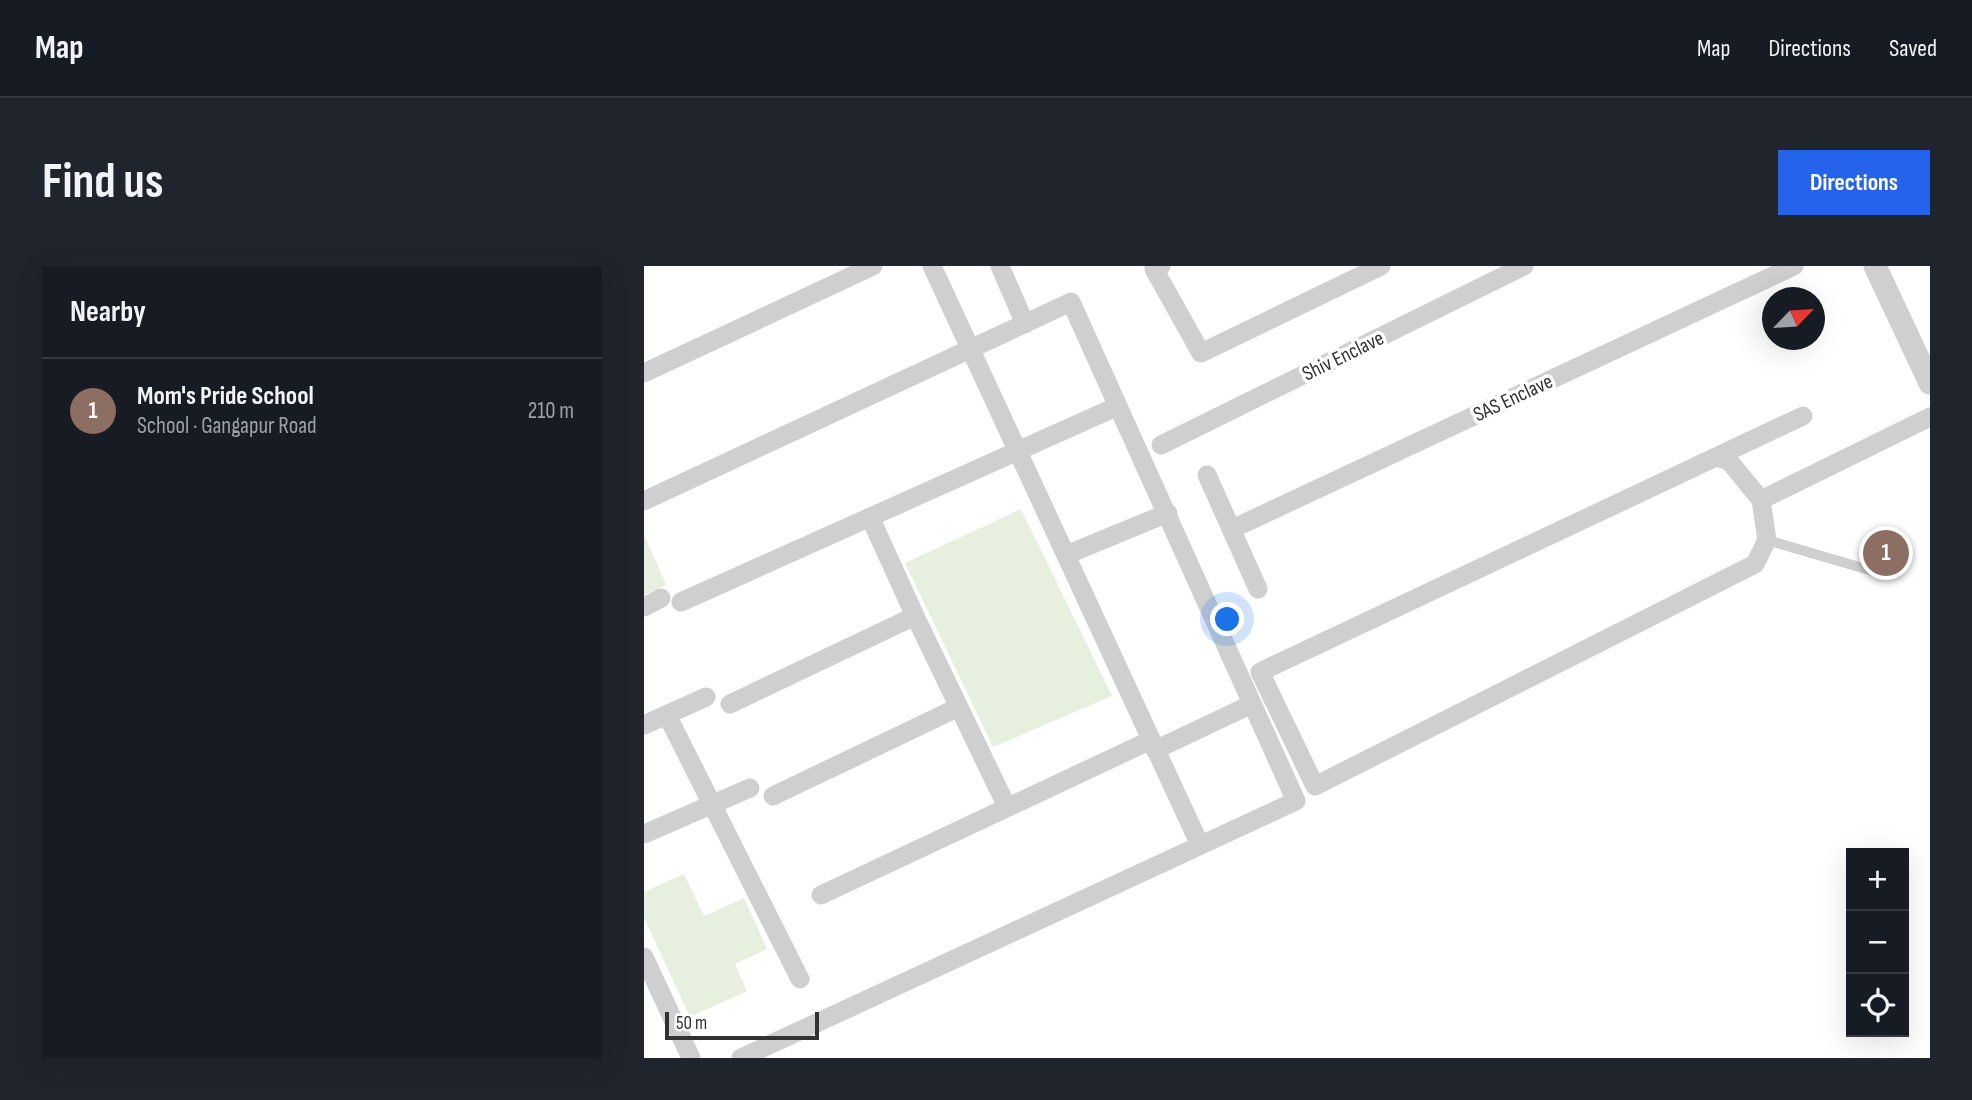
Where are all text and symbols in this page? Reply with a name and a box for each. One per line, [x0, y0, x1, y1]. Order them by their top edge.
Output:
text: Map [35, 28, 84, 68]
text: Map [1697, 34, 1730, 63]
text: Directions [1768, 34, 1851, 63]
text: Saved [1889, 34, 1937, 63]
button: Directions [1778, 150, 1930, 215]
text: Find us [42, 153, 164, 212]
north arrow [1762, 287, 1825, 350]
text: Nearby [70, 294, 146, 330]
street label: Shiv Enclave [1298, 326, 1388, 386]
street label: SAS Enclave [1469, 369, 1557, 427]
text: Mom's Pride School [137, 381, 314, 412]
text: 1 [88, 397, 98, 425]
text: 210 m [528, 397, 574, 425]
text: School · Gangapur Road [137, 412, 317, 440]
pin: 1 [1863, 527, 1909, 579]
your location [1210, 602, 1244, 636]
map controls [1846, 848, 1909, 1037]
button: + [1846, 848, 1909, 911]
button: − [1846, 911, 1909, 974]
button: locate [1846, 974, 1909, 1037]
scale bar [665, 1009, 819, 1041]
text: 50 m [676, 1012, 707, 1035]

